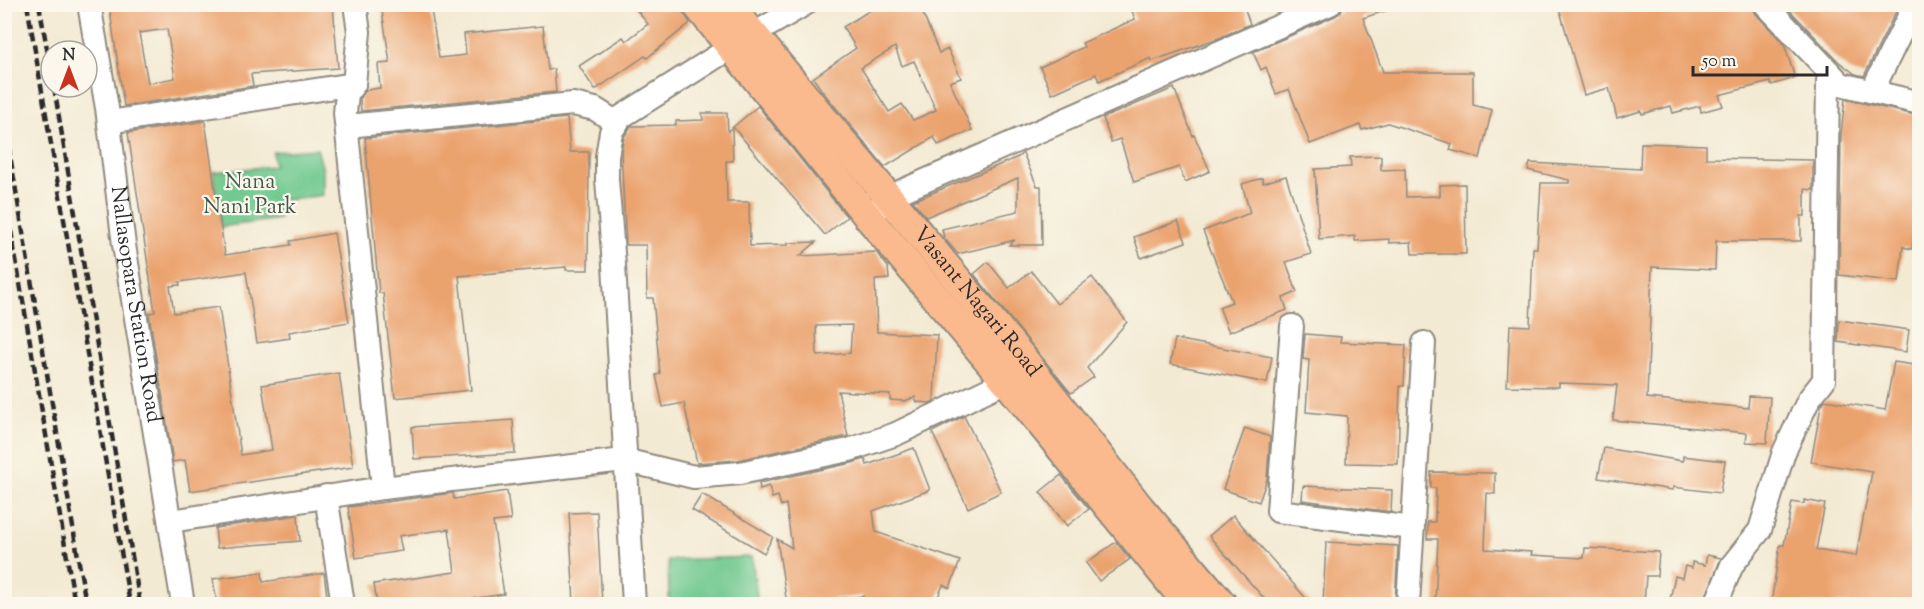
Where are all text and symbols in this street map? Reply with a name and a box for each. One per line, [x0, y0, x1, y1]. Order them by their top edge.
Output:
north arrow [39, 39, 99, 99]
scale bar [1693, 39, 1826, 77]
text: N [63, 45, 76, 68]
text: 50 m [1701, 49, 1737, 75]
park label: Nana Nani Park [203, 167, 297, 224]
street label: Nallasopara Station Road [101, 184, 169, 425]
street label: Vasant Nagari Road [904, 220, 1048, 385]

